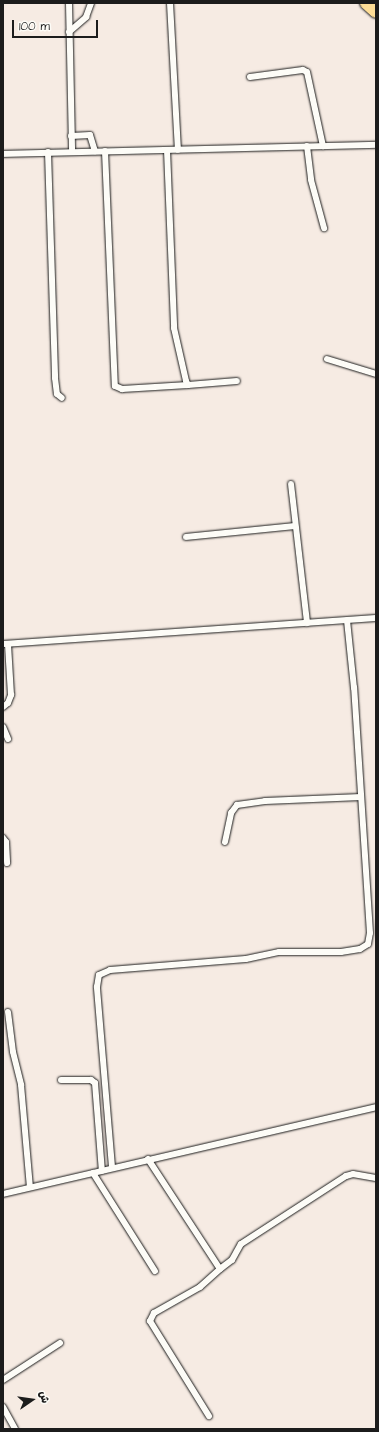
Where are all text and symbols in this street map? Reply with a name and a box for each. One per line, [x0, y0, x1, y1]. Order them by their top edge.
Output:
scale bar [14, 12, 100, 38]
text: 100 m [19, 18, 50, 35]
north arrow [12, 1380, 52, 1420]
text: ش [36, 1390, 53, 1405]

